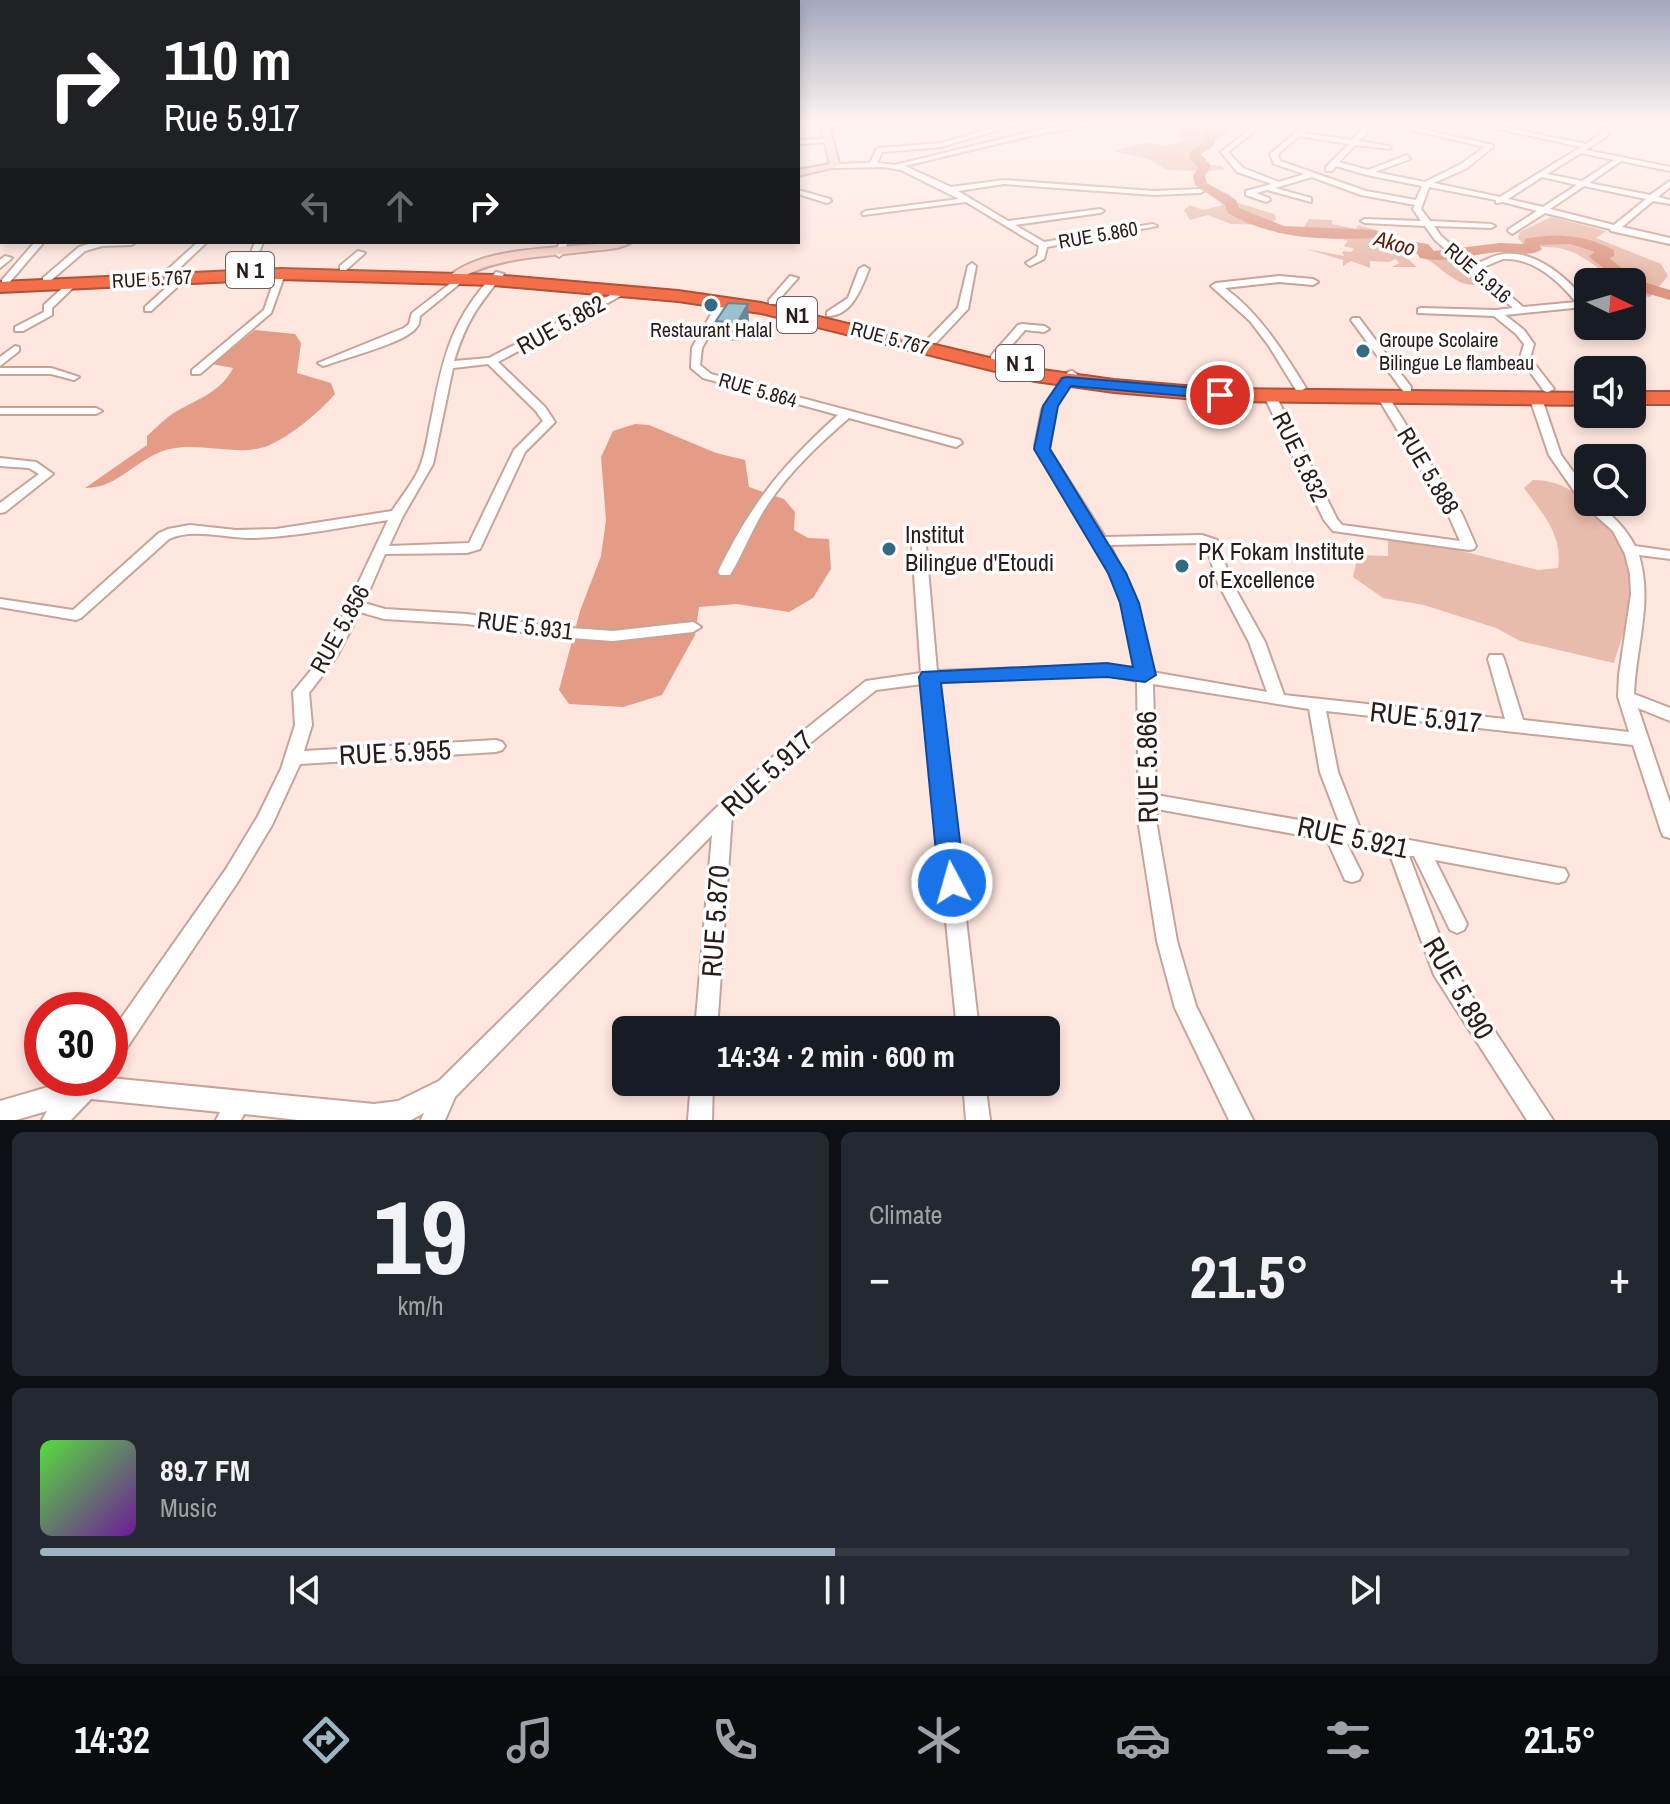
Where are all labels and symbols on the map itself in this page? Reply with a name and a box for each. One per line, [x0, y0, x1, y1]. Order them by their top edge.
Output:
street label: RUE 5.860 [1056, 214, 1140, 255]
water label: Akoo [1370, 223, 1419, 263]
street label: RUE 5.916 [1439, 236, 1517, 309]
road number: N 1 [226, 252, 274, 288]
street label: RUE 5.767 [111, 263, 193, 294]
north arrow [1574, 268, 1646, 340]
street label: RUE 5.862 [511, 287, 610, 361]
marker: Restaurant Halal [702, 296, 720, 314]
road number: N1 [777, 297, 817, 333]
street label: RUE 5.767 [848, 314, 932, 361]
place label: Restaurant Halal [650, 316, 772, 343]
place label: Groupe Scolaire Bilingue Le flambeau [1379, 326, 1534, 376]
marker: Groupe Scolaire Bilingue Le flambeau [1354, 342, 1372, 360]
road number: N 1 [996, 345, 1044, 381]
pin [1186, 361, 1254, 429]
street label: RUE 5.864 [716, 365, 800, 414]
street label: RUE 5.832 [1265, 406, 1336, 507]
street label: RUE 5.888 [1390, 421, 1467, 520]
place label: Institut Bilingue d'Etoudi [905, 518, 1054, 578]
place label: PK Fokam Institute of Excellence [1198, 535, 1364, 595]
marker: Institut Bilingue d'Etoudi [880, 540, 898, 558]
marker: PK Fokam Institute of Excellence [1173, 557, 1191, 575]
street label: RUE 5.856 [302, 579, 376, 678]
street label: RUE 5.931 [475, 603, 575, 647]
street label: RUE 5.917 [1368, 692, 1484, 742]
street label: RUE 5.866 [1127, 711, 1167, 823]
street label: RUE 5.917 [713, 721, 821, 825]
street label: RUE 5.955 [338, 730, 452, 774]
street label: RUE 5.921 [1294, 807, 1412, 867]
position arrow [910, 841, 994, 925]
street label: RUE 5.870 [692, 864, 738, 978]
street label: RUE 5.890 [1414, 930, 1504, 1046]
speed limit sign: 30 [24, 992, 128, 1096]

